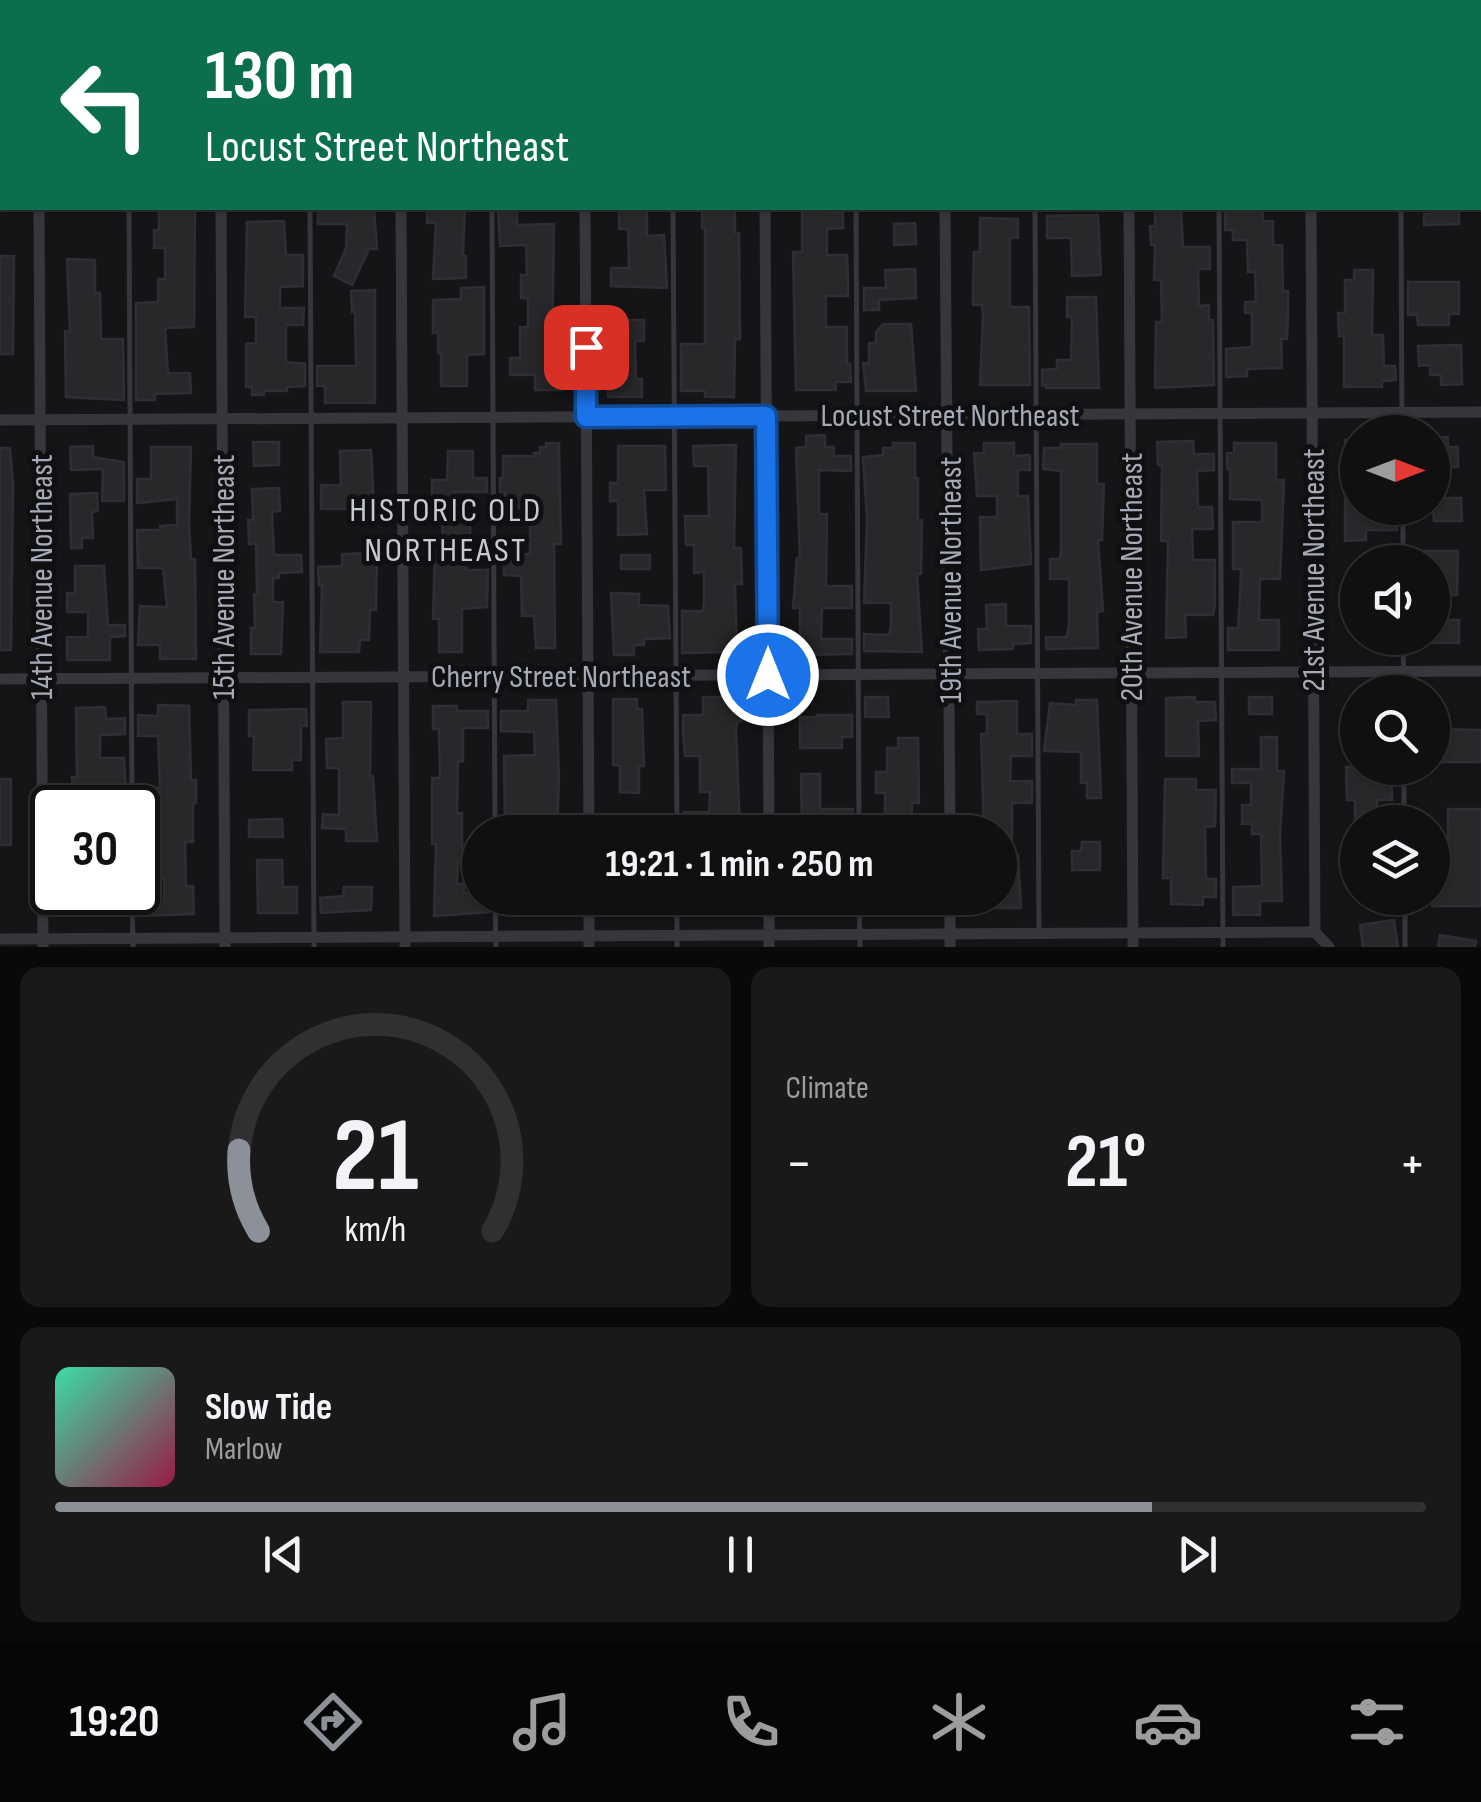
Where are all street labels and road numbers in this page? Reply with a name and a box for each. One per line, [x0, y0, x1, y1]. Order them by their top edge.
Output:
street label: Locust Street Northeast [821, 397, 1079, 436]
street label: 21st Avenue Northeast [1295, 448, 1334, 692]
street label: 20th Avenue Northeast [1113, 453, 1152, 701]
street label: 14th Avenue Northeast [23, 454, 62, 700]
street label: 15th Avenue Northeast [205, 455, 244, 699]
street label: 19th Avenue Northeast [932, 457, 971, 703]
street label: Cherry Street Northeast [431, 658, 691, 697]

